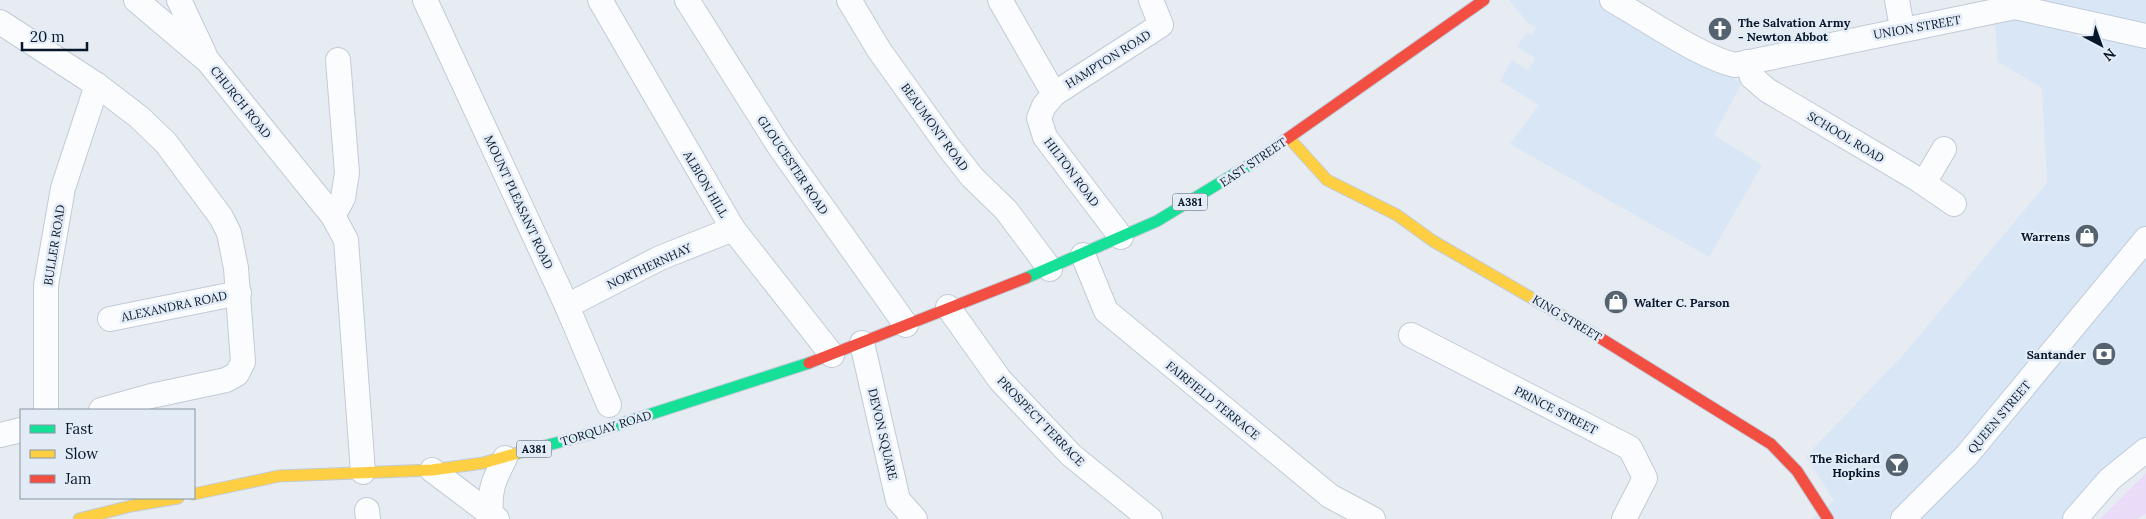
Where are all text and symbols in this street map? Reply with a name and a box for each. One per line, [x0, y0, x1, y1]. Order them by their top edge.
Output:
street label: UNION STREET [1872, 12, 1962, 42]
place label: The Salvation Army - Newton Abbot [1738, 15, 1851, 44]
church icon: The Salvation Army - Newton Abbot [1707, 16, 1733, 42]
scale bar [22, 20, 88, 52]
north arrow [2076, 20, 2126, 70]
text: 20 m [30, 27, 65, 46]
street label: HAMPTON ROAD [1063, 27, 1154, 91]
text: N [2099, 44, 2120, 65]
street label: CHURCH ROAD [207, 63, 275, 141]
street label: BEAUMONT ROAD [898, 80, 972, 174]
street label: SCHOOL ROAD [1805, 108, 1887, 166]
street label: GLOUCESTER ROAD [754, 113, 832, 217]
street label: MOUNT PLEASANT ROAD [481, 133, 557, 271]
street label: EAST STREET [1217, 134, 1289, 190]
street label: HILTON ROAD [1041, 135, 1103, 209]
street label: ALBION HILL [680, 147, 732, 220]
road number: A381 [1172, 193, 1208, 210]
street label: BULLER ROAD [40, 203, 68, 287]
shop icon: Warrens [2074, 223, 2100, 249]
place label: Warrens [2021, 229, 2070, 244]
street label: NORTHERNHAY [604, 240, 694, 292]
street label: ALEXANDRA ROAD [119, 287, 228, 325]
shop icon: Walter C. Parson [1603, 289, 1629, 315]
street label: KING STREET [1530, 291, 1605, 345]
place label: Walter C. Parson [1634, 295, 1730, 310]
bank icon: Santander [2091, 341, 2117, 367]
place label: Santander [2027, 347, 2086, 362]
street label: FAIRFIELD TERRACE [1163, 358, 1263, 442]
street label: PROSPECT TERRACE [994, 373, 1088, 469]
street label: QUEEN STREET [1964, 377, 2034, 456]
street label: PRINCE STREET [1512, 383, 1600, 438]
street label: DEVON SQUARE [865, 387, 901, 481]
street label: TORQUAY ROAD [559, 407, 653, 449]
legend [20, 409, 195, 499]
text: Fast [65, 419, 93, 438]
road number: A381 [516, 440, 552, 458]
text: Slow [65, 444, 98, 463]
place label: The Richard Hopkins [1810, 451, 1880, 480]
bar icon: The Richard Hopkins [1884, 452, 1910, 478]
text: Jam [64, 469, 92, 488]

